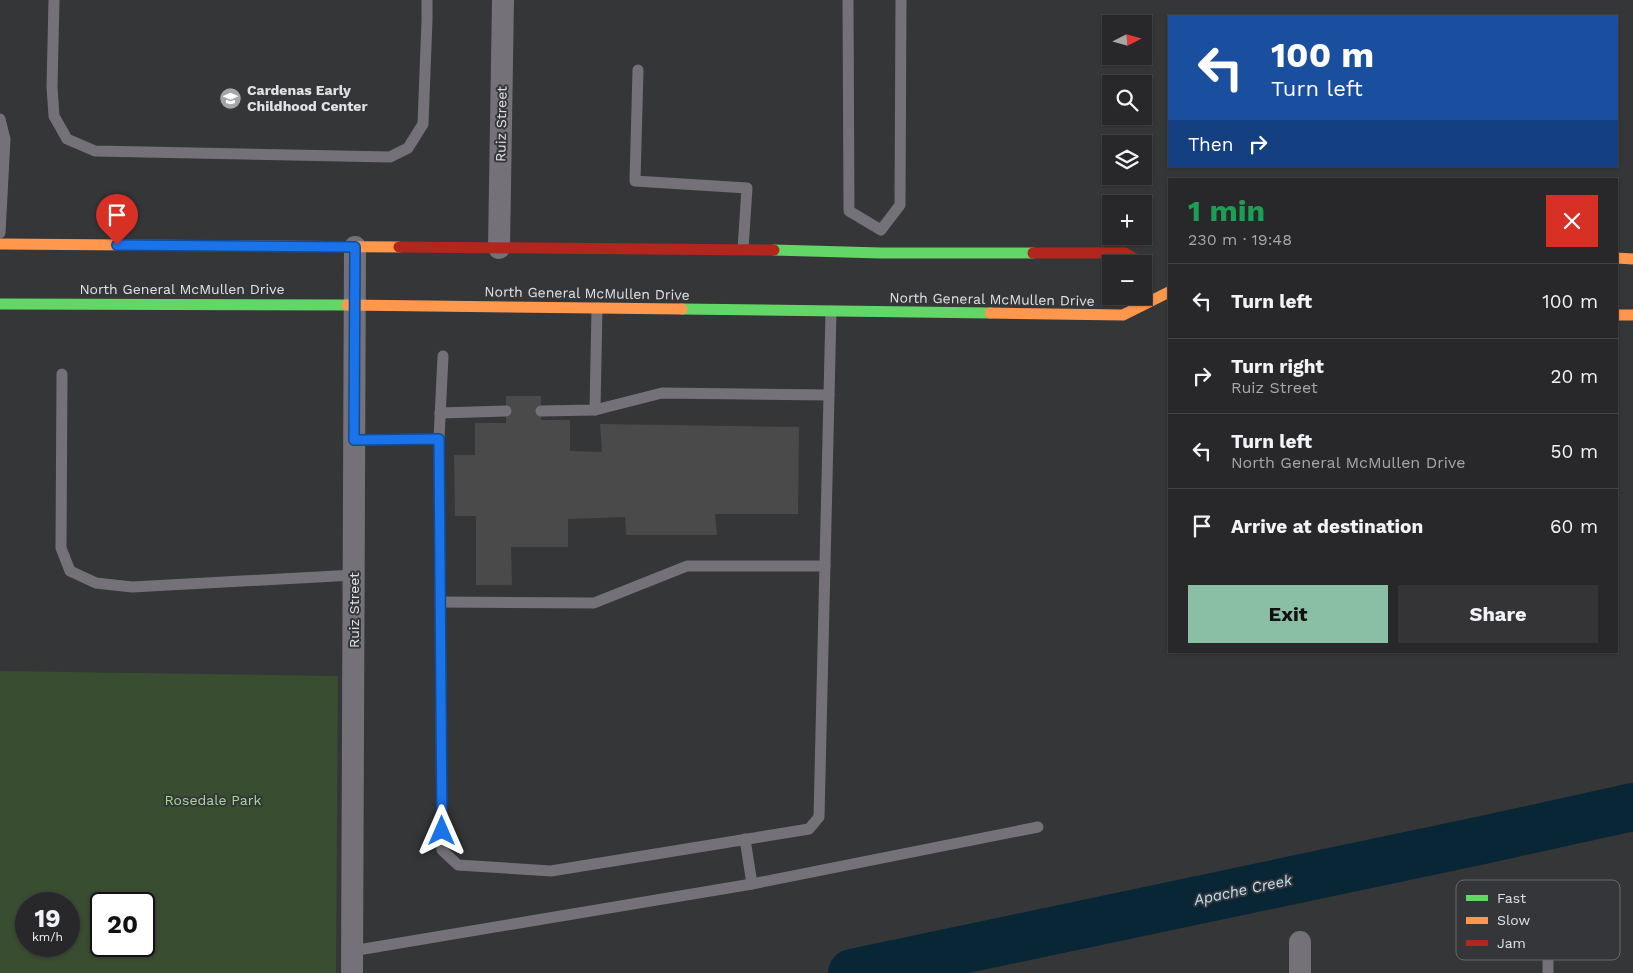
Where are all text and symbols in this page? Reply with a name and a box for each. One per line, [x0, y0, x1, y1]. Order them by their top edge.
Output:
north arrow [1102, 15, 1152, 65]
map controls [1102, 15, 1152, 305]
text: 100 m [1271, 34, 1374, 76]
icon: left [1188, 35, 1253, 100]
button: search [1102, 75, 1152, 125]
text: Turn left [1271, 76, 1363, 101]
place label: Cardenas Early Childhood Center [247, 82, 367, 114]
school or university icon: Cardenas Early Childhood Center [219, 86, 243, 110]
street label: Ruiz Street [492, 86, 510, 162]
icon: right [1244, 130, 1272, 158]
text: Then [1188, 133, 1234, 156]
button: layers [1102, 135, 1152, 185]
text: 1 min [1188, 193, 1265, 228]
pin [96, 194, 138, 245]
button: + [1102, 195, 1152, 245]
button: close [1546, 195, 1598, 247]
icon: arrive [103, 201, 131, 229]
text: 230 m · 19:48 [1188, 230, 1292, 249]
button: − [1102, 255, 1152, 305]
street label: North General McMullen Drive [79, 281, 285, 297]
street label: North General McMullen Drive [484, 283, 690, 303]
icon: left [1188, 287, 1216, 315]
street label: North General McMullen Drive [889, 289, 1095, 309]
text: Turn left [1231, 290, 1312, 313]
text: 100 m [1542, 290, 1598, 313]
text: Turn right [1231, 355, 1324, 378]
icon: right [1188, 362, 1216, 390]
text: 20 m [1551, 365, 1598, 388]
text: Ruiz Street [1231, 378, 1318, 397]
text: Turn left [1231, 430, 1312, 453]
icon: left [1188, 437, 1216, 465]
text: 50 m [1551, 440, 1598, 463]
text: North General McMullen Drive [1231, 453, 1466, 472]
icon: arrive [1188, 512, 1216, 540]
text: Arrive at destination [1231, 515, 1423, 538]
text: 60 m [1550, 515, 1598, 538]
street label: Ruiz Street [346, 572, 362, 648]
button: Exit [1188, 585, 1388, 643]
button: Share [1398, 585, 1598, 643]
park label: Rosedale Park [165, 792, 261, 808]
position arrow [415, 804, 467, 856]
water label: Apache Creek [1191, 871, 1294, 909]
legend [1456, 880, 1620, 960]
text: Fast [1497, 890, 1526, 906]
speed limit sign: 20 [90, 892, 155, 957]
text: 19 [34, 904, 61, 933]
text: Slow [1497, 912, 1530, 928]
text: km/h [32, 930, 63, 944]
text: Jam [1497, 935, 1526, 951]

